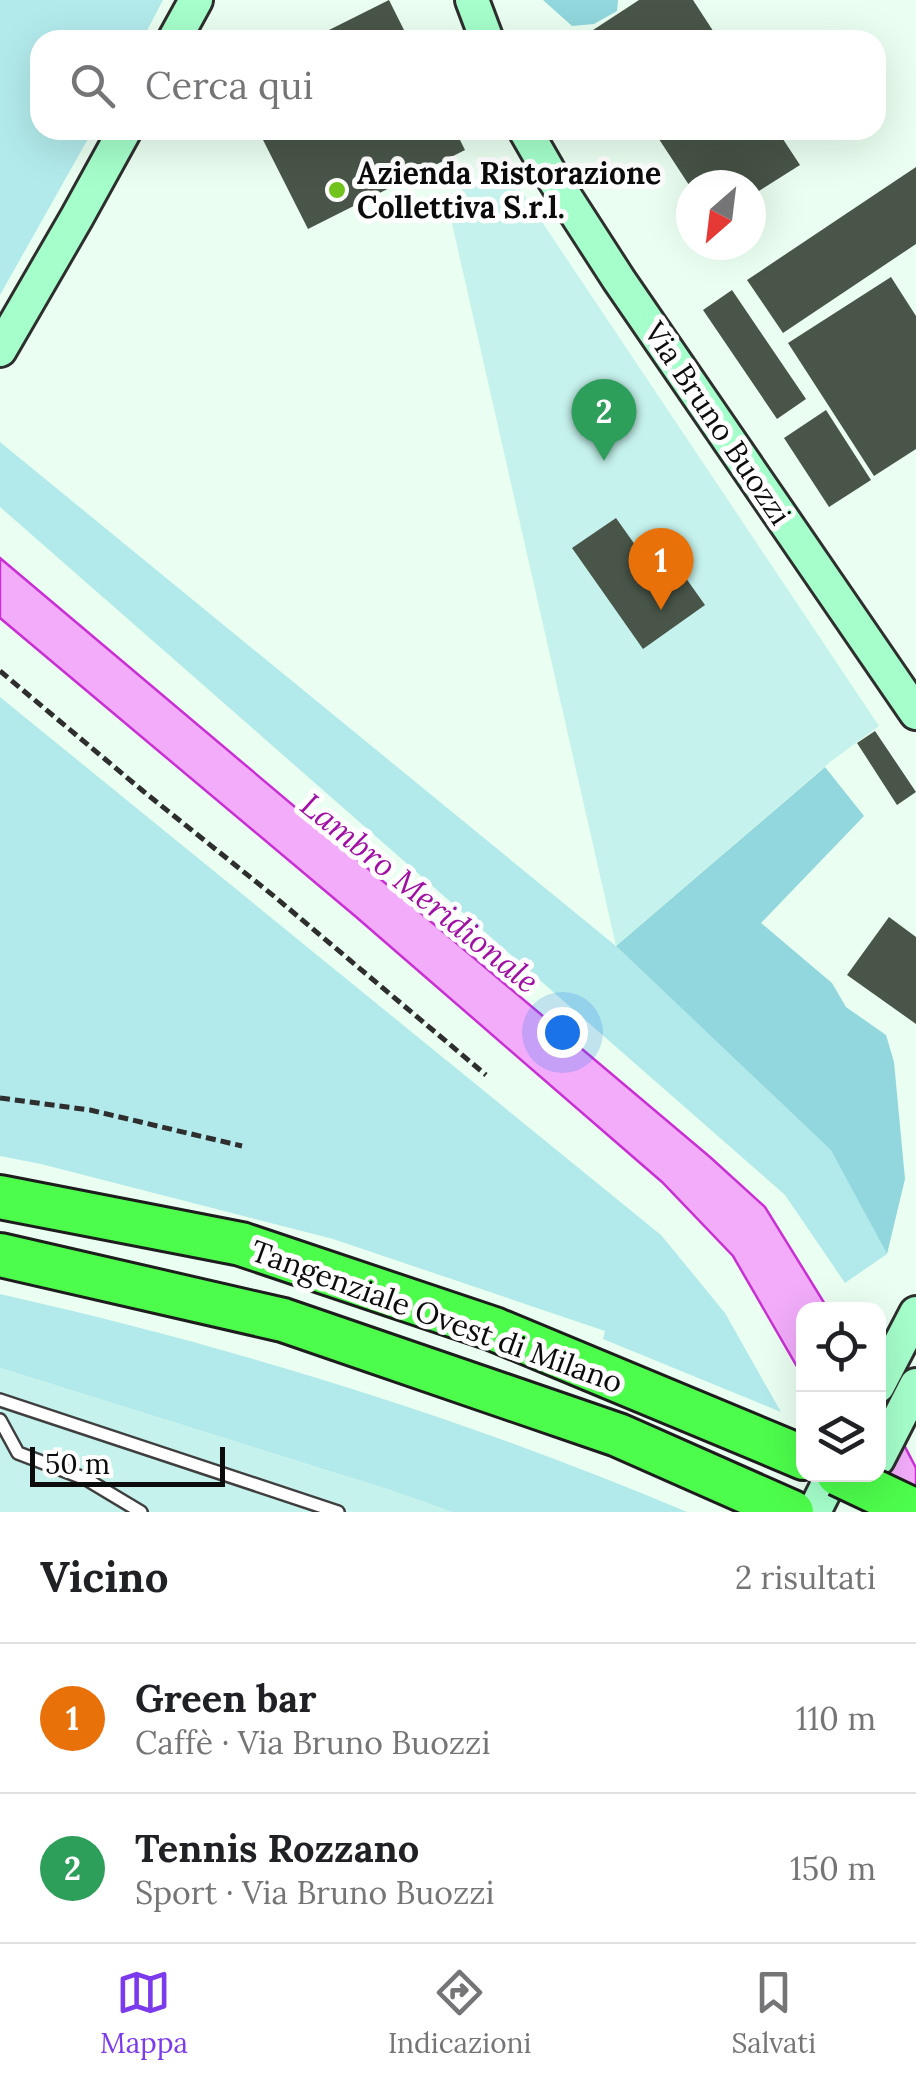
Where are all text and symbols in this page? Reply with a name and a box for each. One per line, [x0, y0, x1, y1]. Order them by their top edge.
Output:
search box [30, 30, 886, 140]
icon: search [65, 58, 120, 113]
text: Cerca qui [145, 61, 313, 109]
place label: Azienda Ristorazione Collettiva S.r.l. [357, 154, 661, 226]
north arrow [676, 170, 766, 260]
marker: Azienda Ristorazione Collettiva S.r.l. [326, 179, 348, 201]
street label: Via Bruno Buozzi [635, 313, 800, 532]
pin: 2 [572, 378, 636, 461]
pin: 1 [628, 528, 694, 610]
water label: Lambro Meridionale [292, 784, 548, 1002]
your location [537, 1007, 588, 1058]
street label: Tangenziale Ovest di Milano [246, 1231, 628, 1402]
map controls [796, 1302, 886, 1482]
button: locate [796, 1302, 886, 1392]
button: layers [796, 1392, 886, 1482]
scale bar [30, 1442, 225, 1486]
text: 50 m [45, 1446, 110, 1482]
text: Vicino [40, 1550, 168, 1604]
text: 2 risultati [735, 1557, 876, 1598]
text: Green bar [135, 1674, 316, 1722]
text: 1 [66, 1698, 79, 1739]
text: 110 m [796, 1698, 876, 1739]
text: Caffè · Via Bruno Buozzi [135, 1722, 490, 1763]
text: Tennis Rozzano [135, 1824, 419, 1872]
text: 2 [64, 1848, 81, 1889]
text: 150 m [790, 1848, 876, 1889]
text: Sport · Via Bruno Buozzi [135, 1872, 495, 1913]
tab: Mappa [100, 1965, 188, 2061]
tab: Indicazioni [388, 1965, 531, 2061]
tab: Salvati [731, 1965, 816, 2061]

